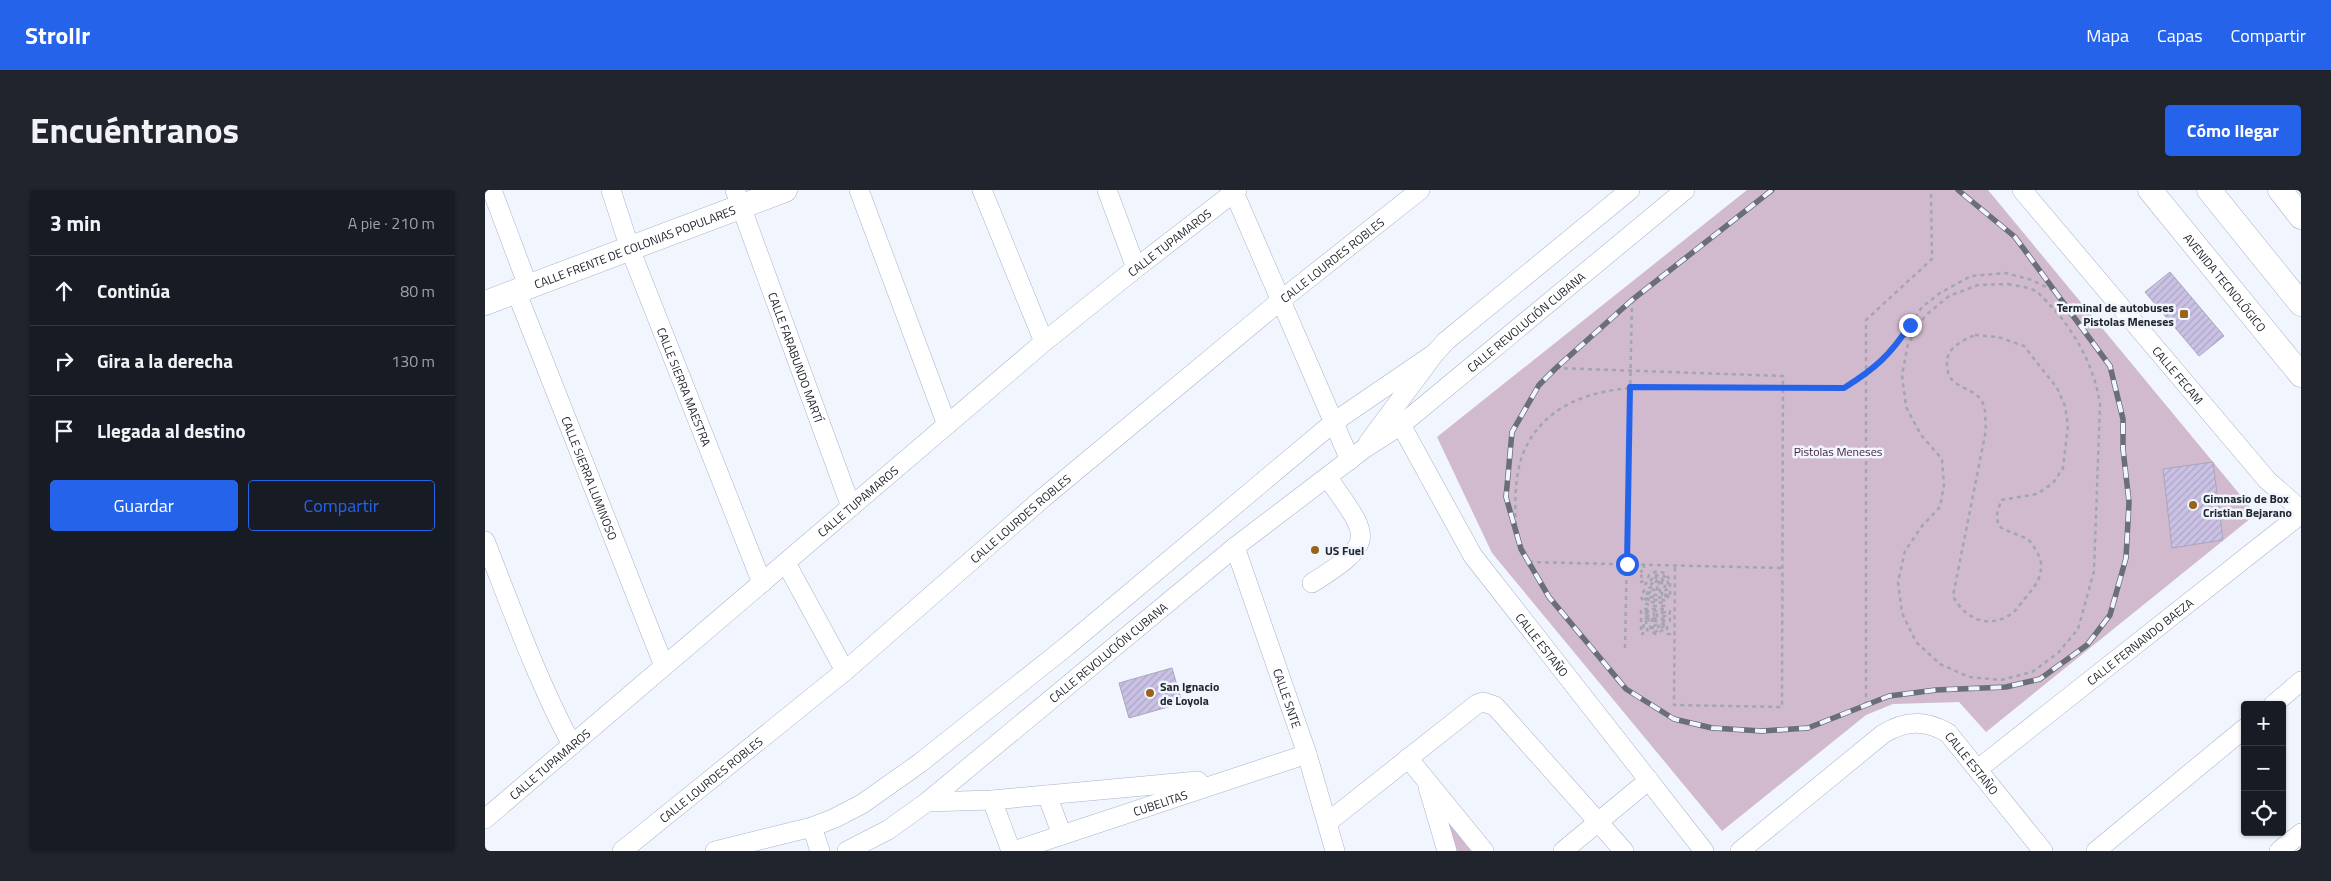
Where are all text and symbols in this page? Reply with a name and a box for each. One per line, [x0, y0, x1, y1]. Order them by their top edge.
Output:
text: Strollr [25, 17, 90, 53]
text: Mapa [2086, 22, 2129, 49]
text: Capas [2157, 22, 2203, 49]
text: Compartir [2231, 22, 2306, 49]
text: Encuéntranos [30, 103, 239, 157]
button: Cómo llegar [2165, 105, 2301, 156]
street label: CALLE FRENTE DE COLONIAS POPULARES [531, 200, 738, 293]
street label: CALLE TUPAMAROS [1123, 204, 1215, 281]
text: 3 min [50, 207, 101, 239]
text: A pie · 210 m [348, 211, 435, 235]
street label: CALLE LOURDES ROBLES [1276, 213, 1388, 307]
street label: AVENIDA TECNOLÓGICO [2179, 229, 2271, 336]
street label: CALLE REVOLUCIÓN CUBANA [1462, 267, 1589, 377]
text: Continúa [97, 276, 170, 305]
icon: ahead [50, 277, 78, 305]
text: 80 m [400, 279, 435, 303]
street label: CALLE FARABUNDO MARTÍ [764, 289, 829, 426]
place label: Terminal de autobuses Pistolas Meneses [2057, 298, 2174, 331]
marker: Terminal de autobuses Pistolas Meneses [2178, 308, 2190, 320]
route end [1899, 314, 1922, 337]
street label: CALLE SIERRA MAESTRA [652, 324, 716, 449]
street label: CALLE FECAM [2148, 342, 2208, 408]
text: Gira a la derecha [97, 346, 233, 375]
icon: right [50, 347, 78, 375]
text: 130 m [391, 349, 435, 373]
street label: CALLE SIERRA LUMINOSO [557, 413, 623, 543]
text: Llegada al destino [97, 416, 246, 445]
icon: arrive [50, 417, 78, 445]
park label: Pistolas Meneses [1794, 442, 1883, 461]
street label: CALLE TUPAMAROS [813, 461, 903, 541]
street label: CALLE LOURDES ROBLES [966, 469, 1075, 567]
button: Guardar [50, 480, 238, 531]
button: Compartir [248, 480, 435, 531]
place label: Gimnasio de Box Cristian Bejarano [2203, 489, 2292, 522]
marker: Gimnasio de Box Cristian Bejarano [2187, 499, 2199, 511]
place label: US Fuel [1325, 541, 1364, 560]
marker: US Fuel [1309, 544, 1321, 556]
route start [1616, 553, 1639, 576]
street label: CALLE FERNANDO BAEZA [2082, 593, 2197, 689]
street label: CALLE REVOLUCIÓN CUBANA [1045, 597, 1171, 707]
street label: CALLE ESTAÑO [1511, 609, 1573, 681]
street label: CALLE SNTE [1268, 666, 1307, 731]
place label: San Ignacio de Loyola [1160, 677, 1219, 710]
marker: San Ignacio de Loyola [1144, 687, 1156, 699]
map controls [2241, 701, 2286, 836]
button: + [2241, 701, 2286, 746]
street label: CALLE TUPAMAROS [505, 724, 594, 804]
street label: CALLE ESTAÑO [1941, 727, 2004, 799]
street label: CALLE LOURDES ROBLES [655, 732, 767, 827]
button: − [2241, 746, 2286, 791]
street label: CUBELITAS [1130, 785, 1190, 820]
button: locate [2241, 791, 2286, 836]

